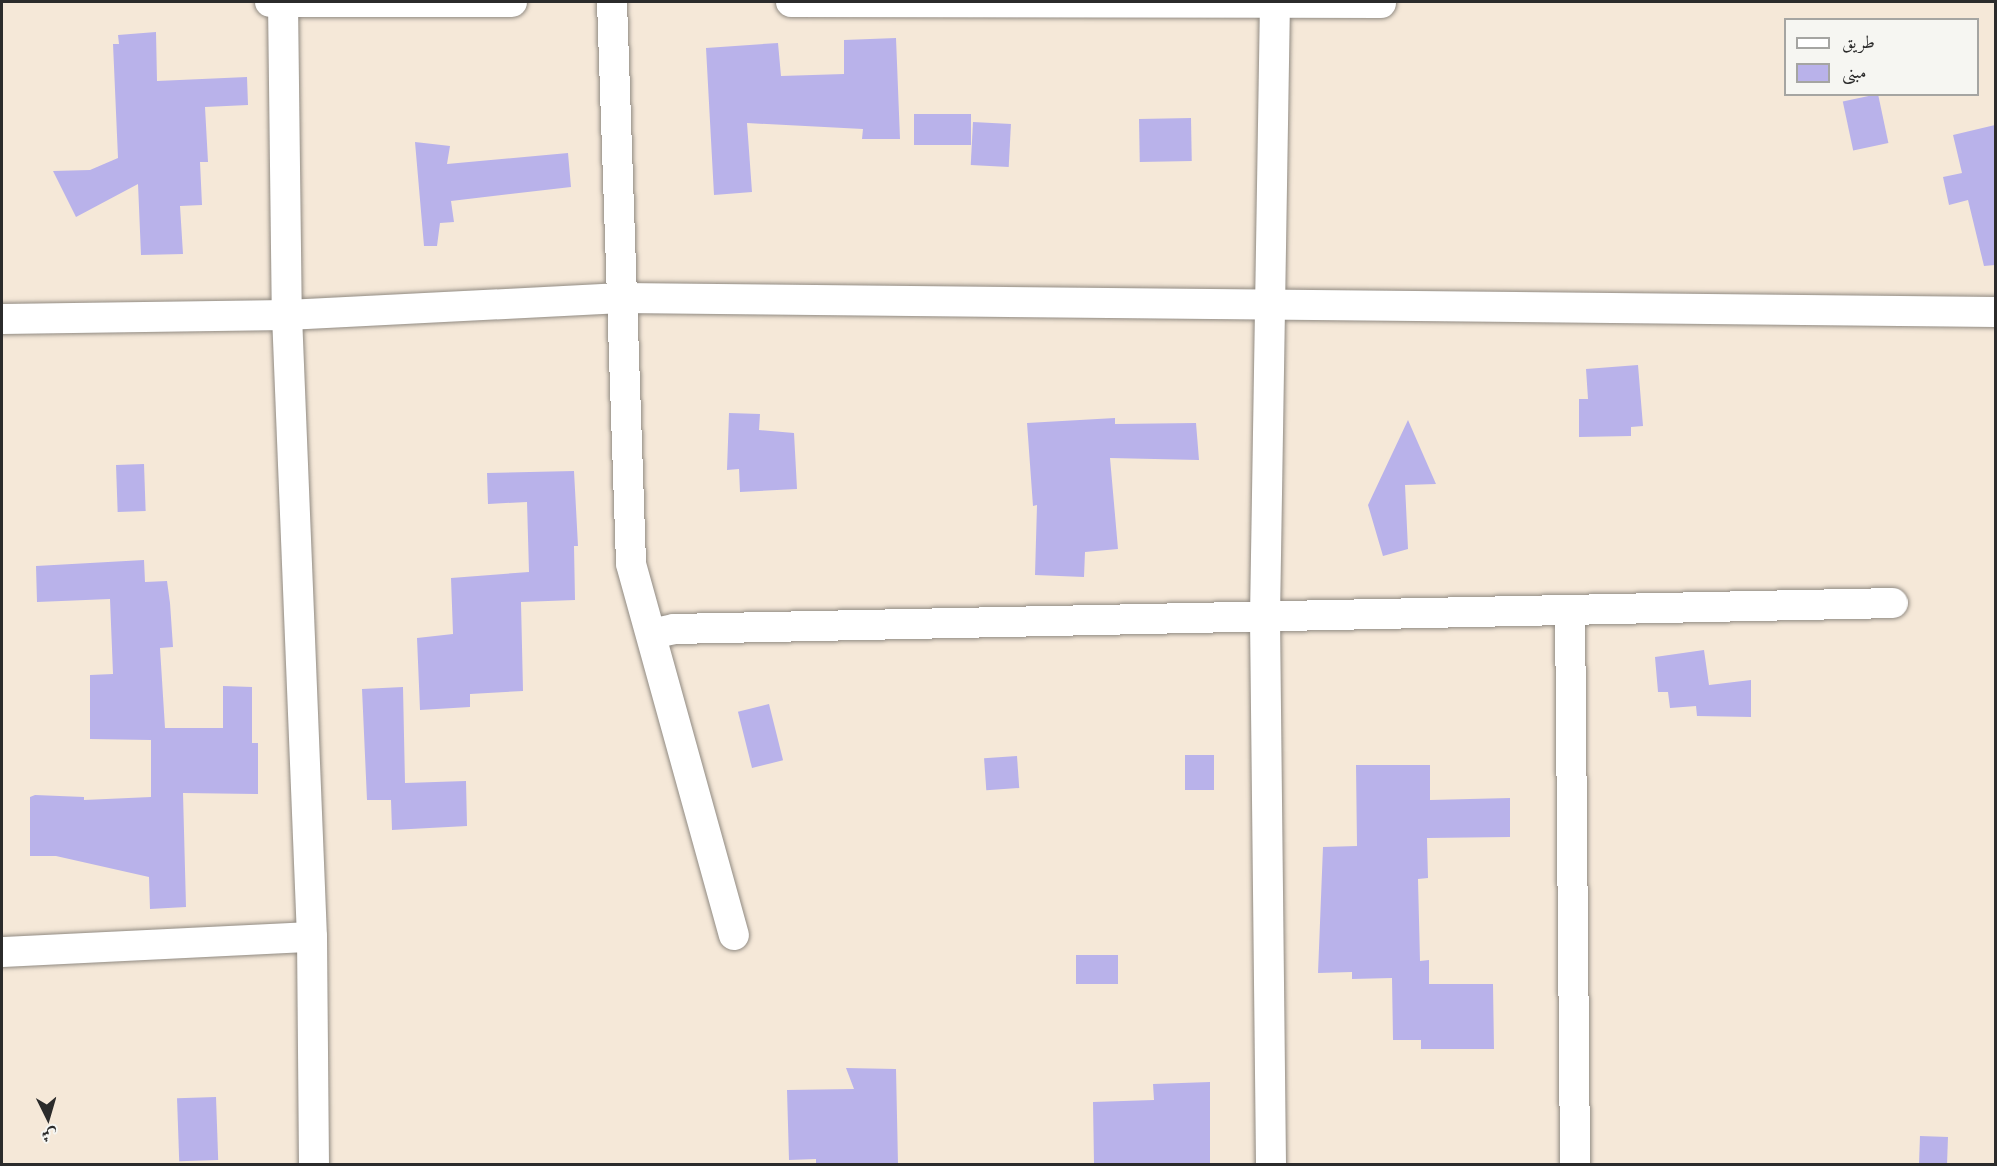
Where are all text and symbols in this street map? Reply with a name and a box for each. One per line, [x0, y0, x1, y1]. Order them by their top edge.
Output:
legend [1784, 18, 1979, 96]
text: طريق [1842, 31, 1875, 53]
text: مبنى [1842, 61, 1867, 83]
north arrow [18, 1088, 78, 1148]
text: ش [41, 1125, 58, 1147]

